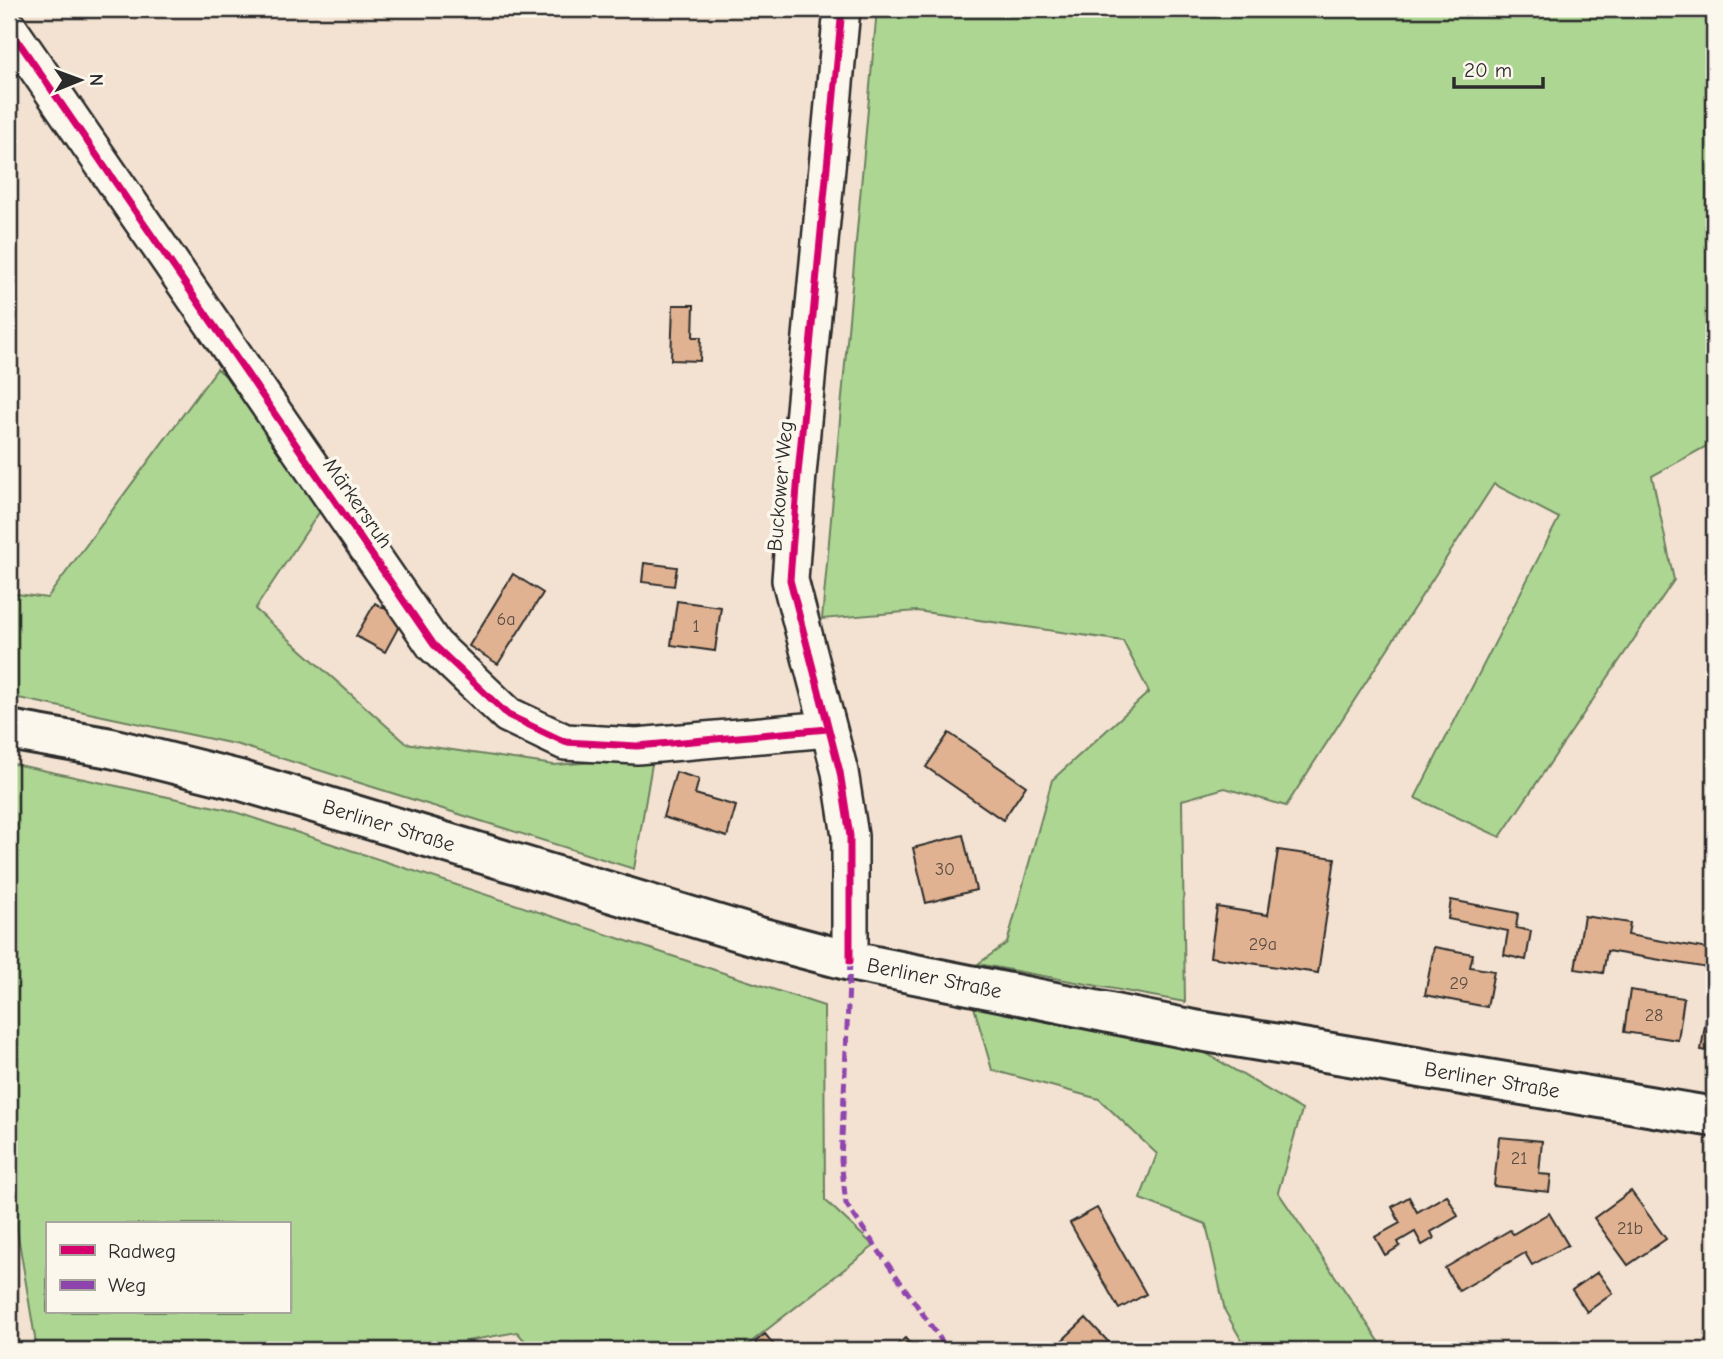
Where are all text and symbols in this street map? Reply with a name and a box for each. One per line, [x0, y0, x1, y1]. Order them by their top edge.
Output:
north arrow [46, 46, 116, 116]
scale bar [1454, 46, 1543, 90]
text: 20 m [1464, 58, 1512, 82]
text: N [85, 73, 107, 86]
street label: Buckower Weg [762, 420, 798, 552]
street label: Märkersruh [318, 453, 398, 553]
house number: 6a [496, 609, 516, 630]
house number: 1 [692, 616, 700, 637]
street label: Berliner Straße [320, 794, 458, 857]
house number: 30 [935, 859, 955, 880]
house number: 29a [1249, 934, 1277, 955]
street label: Berliner Straße [865, 953, 1004, 1003]
house number: 29 [1450, 973, 1468, 994]
house number: 28 [1645, 1005, 1663, 1026]
street label: Berliner Straße [1423, 1057, 1562, 1103]
house number: 21 [1511, 1148, 1527, 1169]
house number: 21b [1617, 1218, 1643, 1239]
legend [46, 1222, 290, 1314]
text: Radweg [108, 1239, 176, 1263]
text: Weg [108, 1273, 146, 1297]

